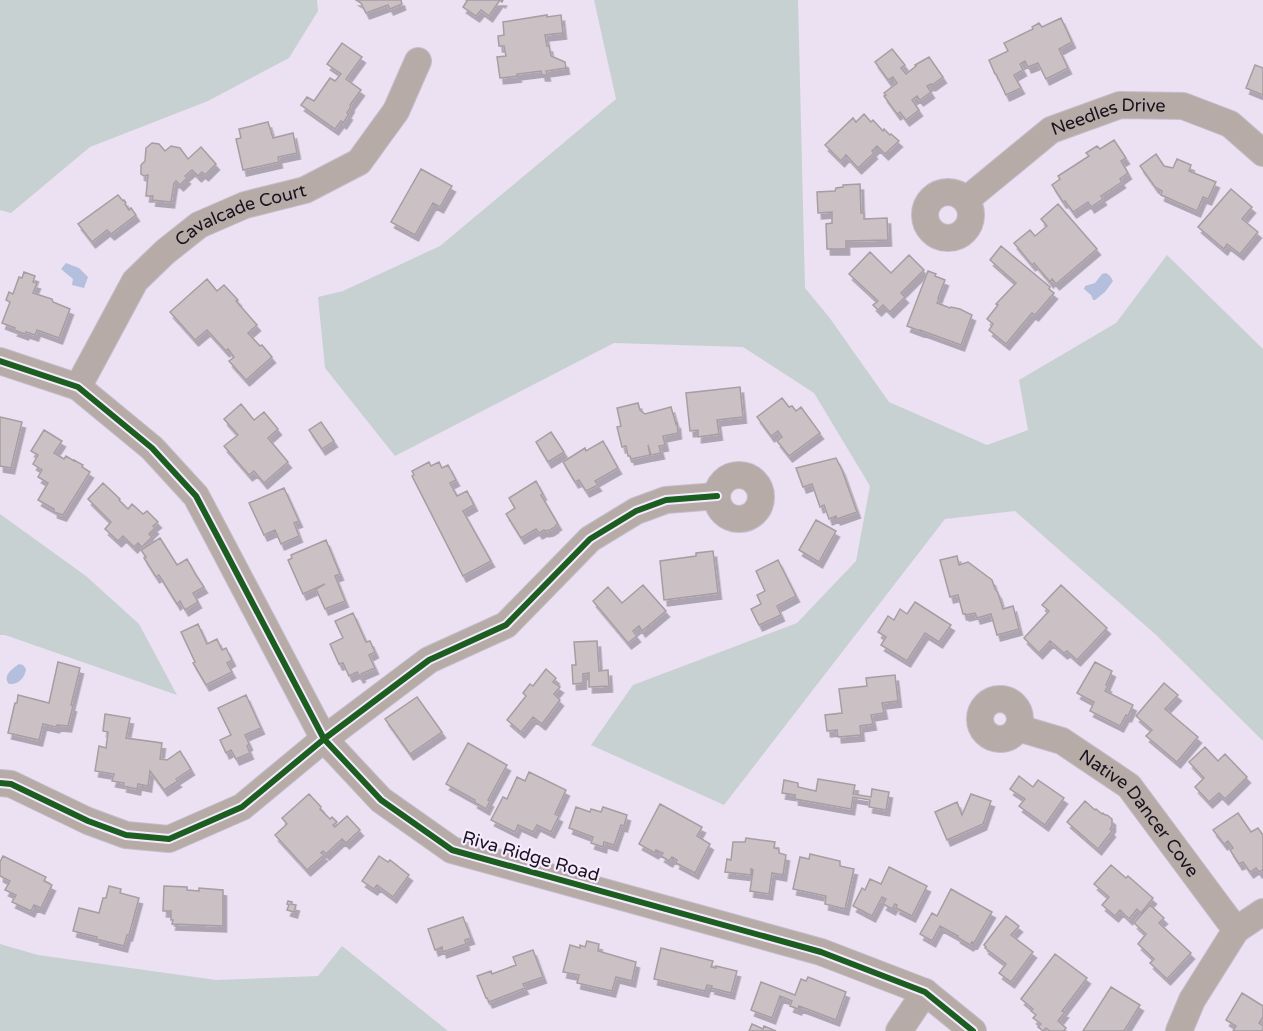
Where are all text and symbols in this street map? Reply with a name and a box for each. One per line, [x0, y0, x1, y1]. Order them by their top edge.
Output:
street label: Needles Drive [1048, 94, 1166, 140]
street label: Cavalcade Court [170, 179, 308, 251]
street label: Native Dancer Cove [1075, 745, 1204, 881]
street label: Riva Ridge Road [460, 826, 602, 886]

